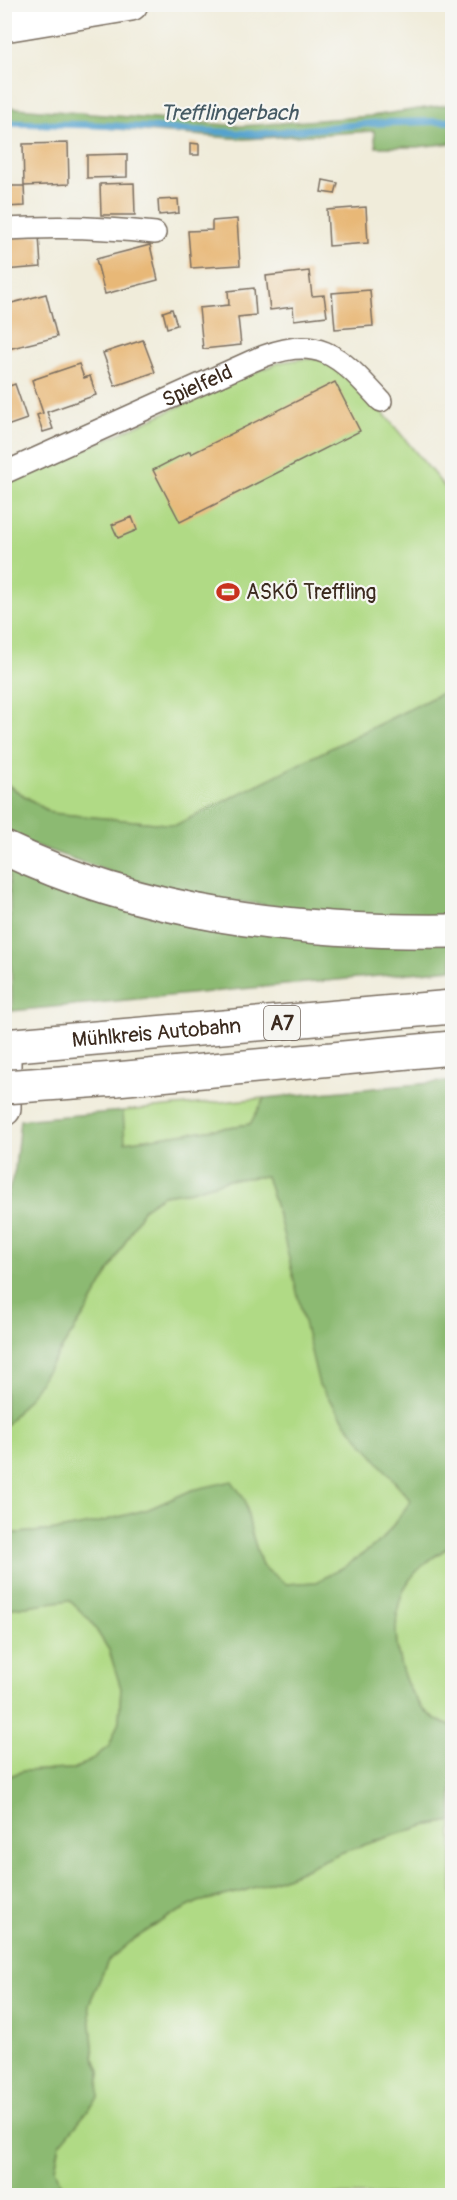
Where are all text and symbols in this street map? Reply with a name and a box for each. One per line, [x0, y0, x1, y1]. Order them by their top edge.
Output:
water label: Trefflingerbach [160, 99, 300, 127]
street label: Spielfeld [158, 359, 237, 414]
sports icon: ASKÖ Treffling [215, 579, 241, 605]
place label: ASKÖ Treffling [246, 579, 376, 606]
road number: A7 [264, 1006, 300, 1040]
street label: Mühlkreis Autobahn [71, 1012, 242, 1054]

